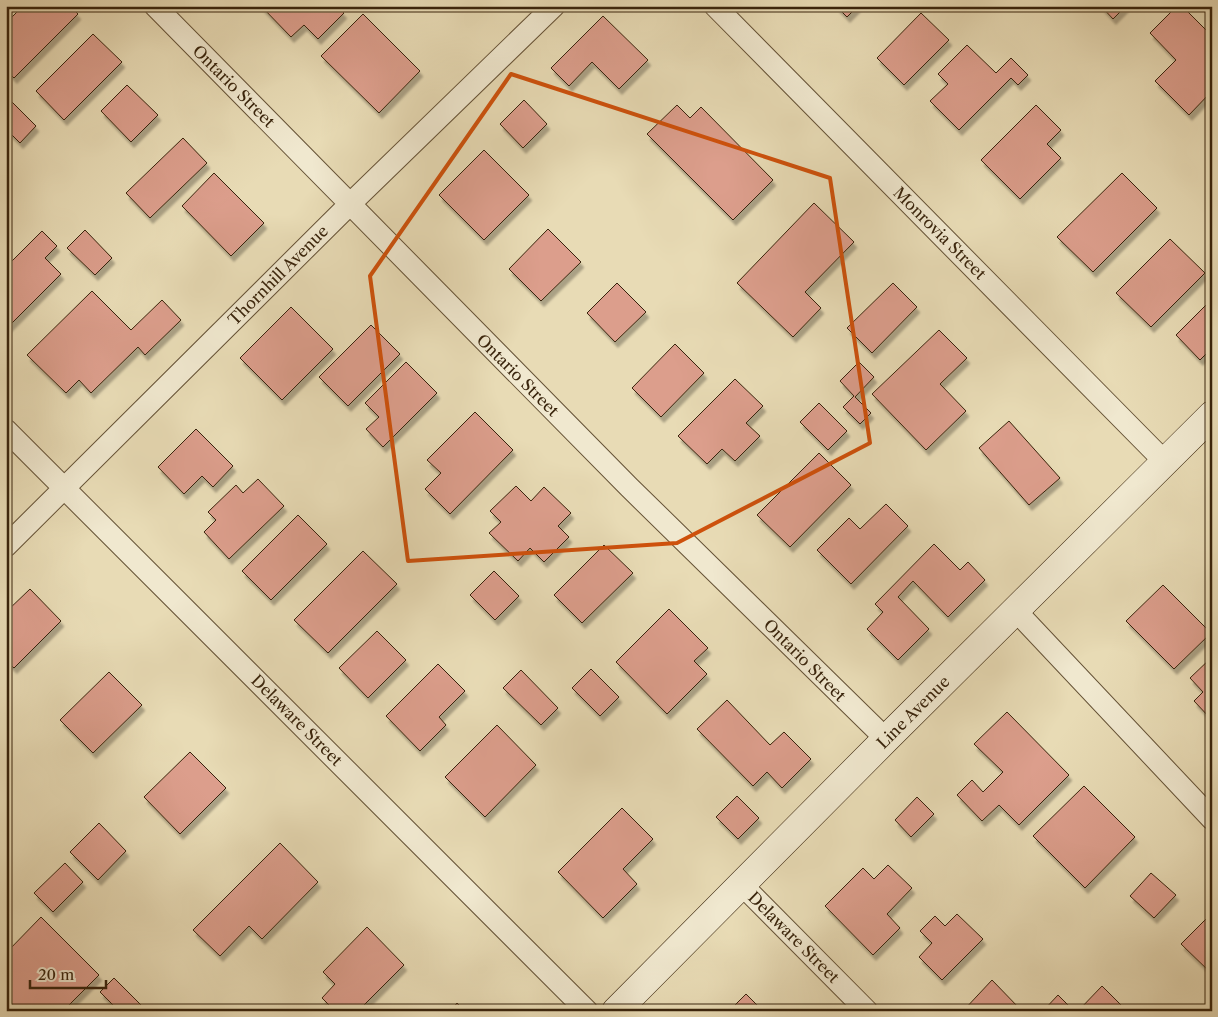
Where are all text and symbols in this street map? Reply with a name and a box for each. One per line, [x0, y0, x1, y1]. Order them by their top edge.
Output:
street label: Ontario Street [189, 41, 280, 132]
street label: Monrovia Street [889, 182, 991, 284]
street label: Thornhill Avenue [224, 221, 332, 329]
street label: Ontario Street [473, 330, 564, 421]
street label: Ontario Street [760, 615, 851, 706]
street label: Delaware Street [247, 670, 347, 770]
street label: Line Avenue [872, 671, 954, 753]
street label: Delaware Street [744, 887, 844, 987]
scale bar [30, 957, 106, 989]
text: 20 m [38, 965, 74, 984]

